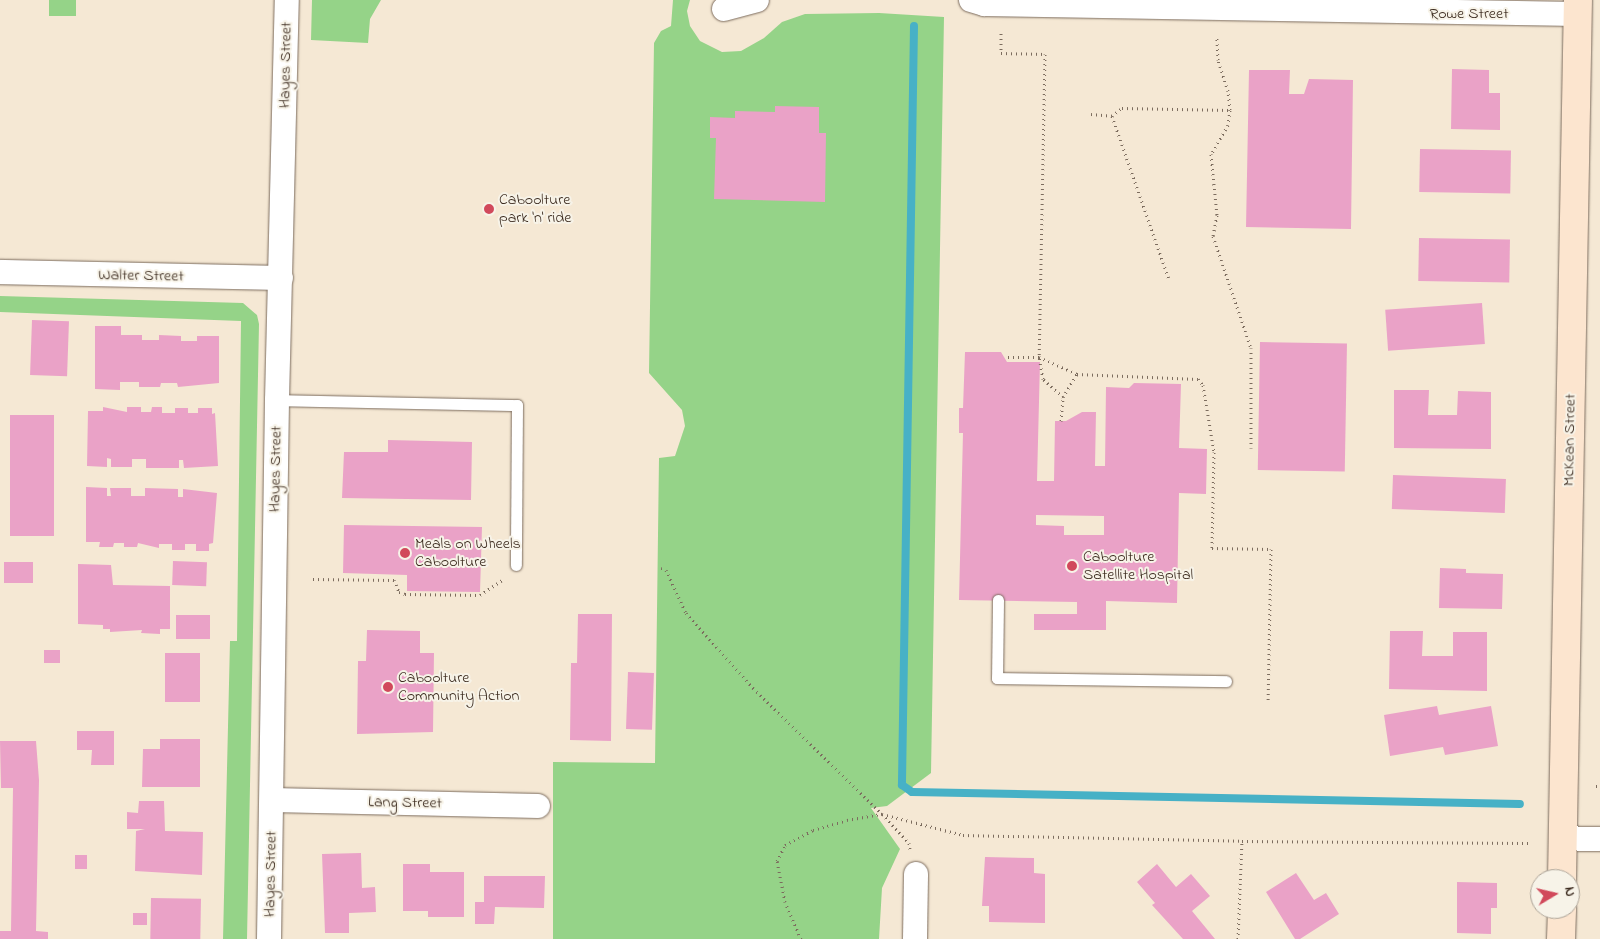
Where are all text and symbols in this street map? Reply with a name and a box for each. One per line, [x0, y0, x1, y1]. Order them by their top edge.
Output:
street label: Rowe Street [1429, 4, 1509, 24]
street label: Hayes Street [276, 22, 296, 108]
place label: Caboolture park 'n' ride [499, 190, 572, 228]
marker: Caboolture park 'n' ride [483, 203, 495, 215]
street label: Walter Street [98, 266, 184, 286]
street label: McKean Street [1560, 394, 1580, 486]
street label: Hayes Street [266, 426, 286, 512]
place label: Meals on Wheels Caboolture [415, 534, 521, 572]
marker: Meals on Wheels Caboolture [399, 547, 411, 559]
place label: Caboolture Satellite Hospital [1083, 547, 1193, 585]
marker: Caboolture Satellite Hospital [1065, 559, 1079, 573]
place label: Caboolture Community Action [398, 668, 520, 706]
marker: Caboolture Community Action [382, 681, 394, 693]
street label: Lang Street [368, 793, 442, 813]
street label: Hayes Street [261, 831, 281, 917]
north arrow [1530, 869, 1580, 919]
text: N [1558, 885, 1580, 898]

